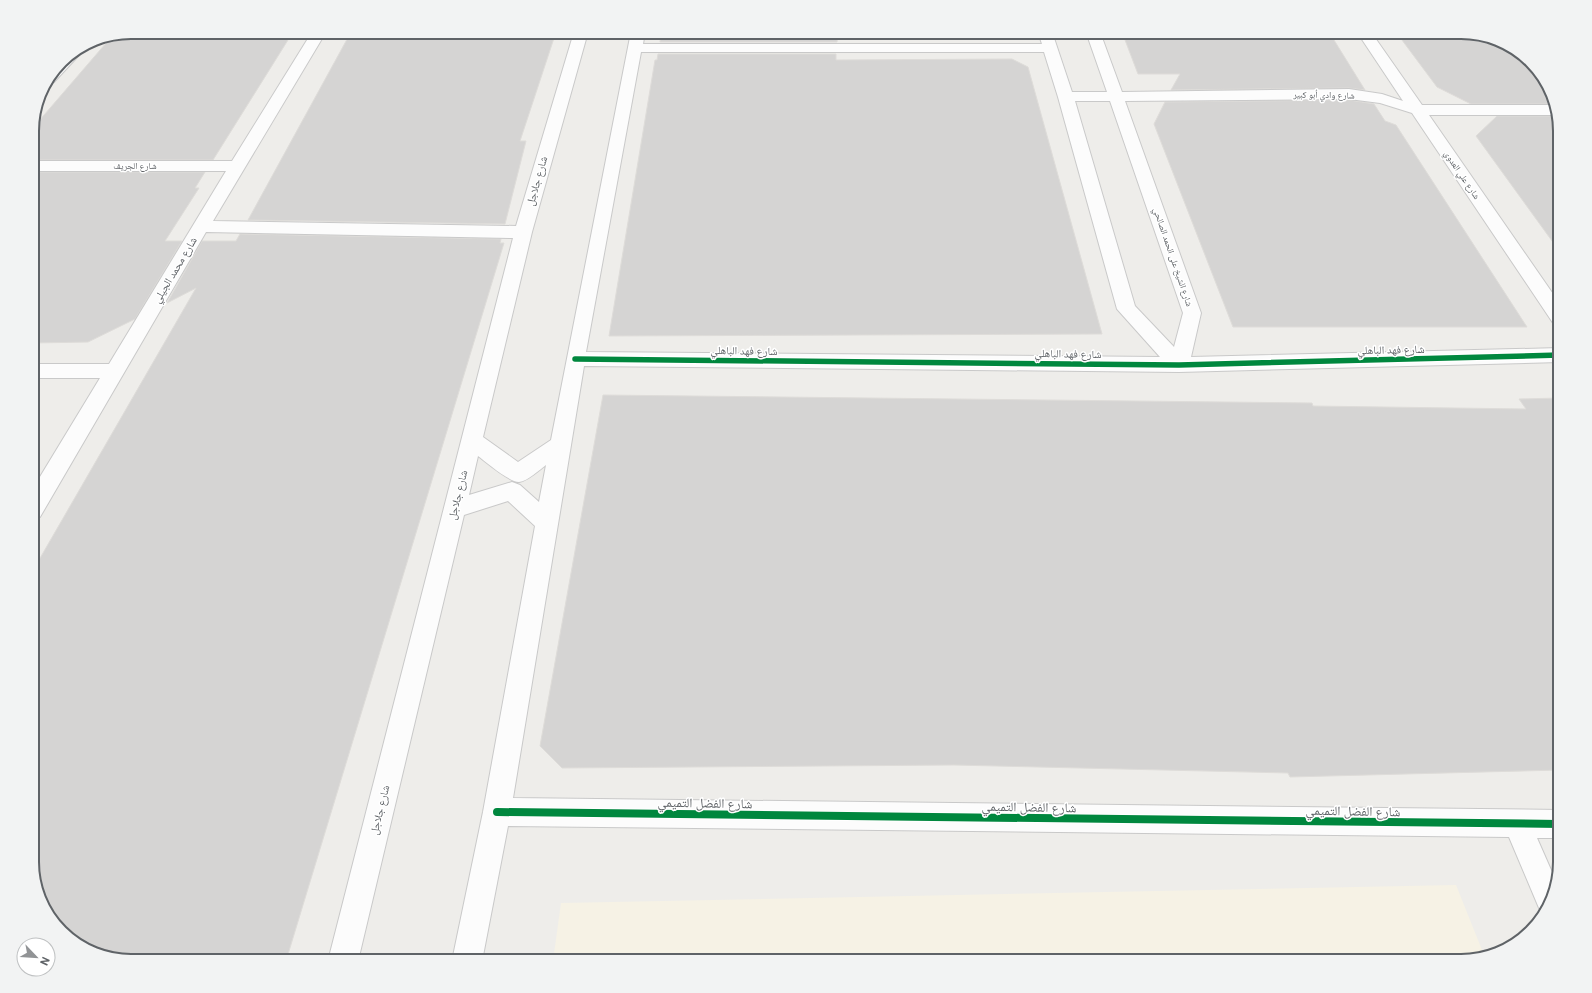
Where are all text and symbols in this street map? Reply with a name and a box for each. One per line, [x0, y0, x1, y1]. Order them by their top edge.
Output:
street label: شارع وادي أبو كبير [1292, 89, 1355, 103]
street label: شارع علي العدوي [1440, 149, 1482, 202]
street label: شارع جلاجل [524, 155, 550, 207]
street label: شارع الجريف [113, 161, 157, 172]
street label: شارع الشيخ على الحمد الصالحي [1149, 206, 1195, 308]
street label: شارع محمد الجيلي [150, 235, 201, 306]
street label: شارع فهد الباهلي [1357, 343, 1425, 359]
street label: شارع فهد الباهلي [710, 344, 778, 360]
street label: شارع فهد الباهلي [1034, 347, 1102, 363]
street label: شارع جلاجل [446, 469, 470, 521]
street label: شارع جلاجل [368, 784, 392, 836]
street label: شارع الفضل التميمي [657, 795, 752, 815]
street label: شارع الفضل التميمي [981, 799, 1076, 819]
street label: شارع الفضل التميمي [1305, 803, 1400, 823]
north arrow [16, 937, 56, 977]
text: N [37, 955, 52, 967]

